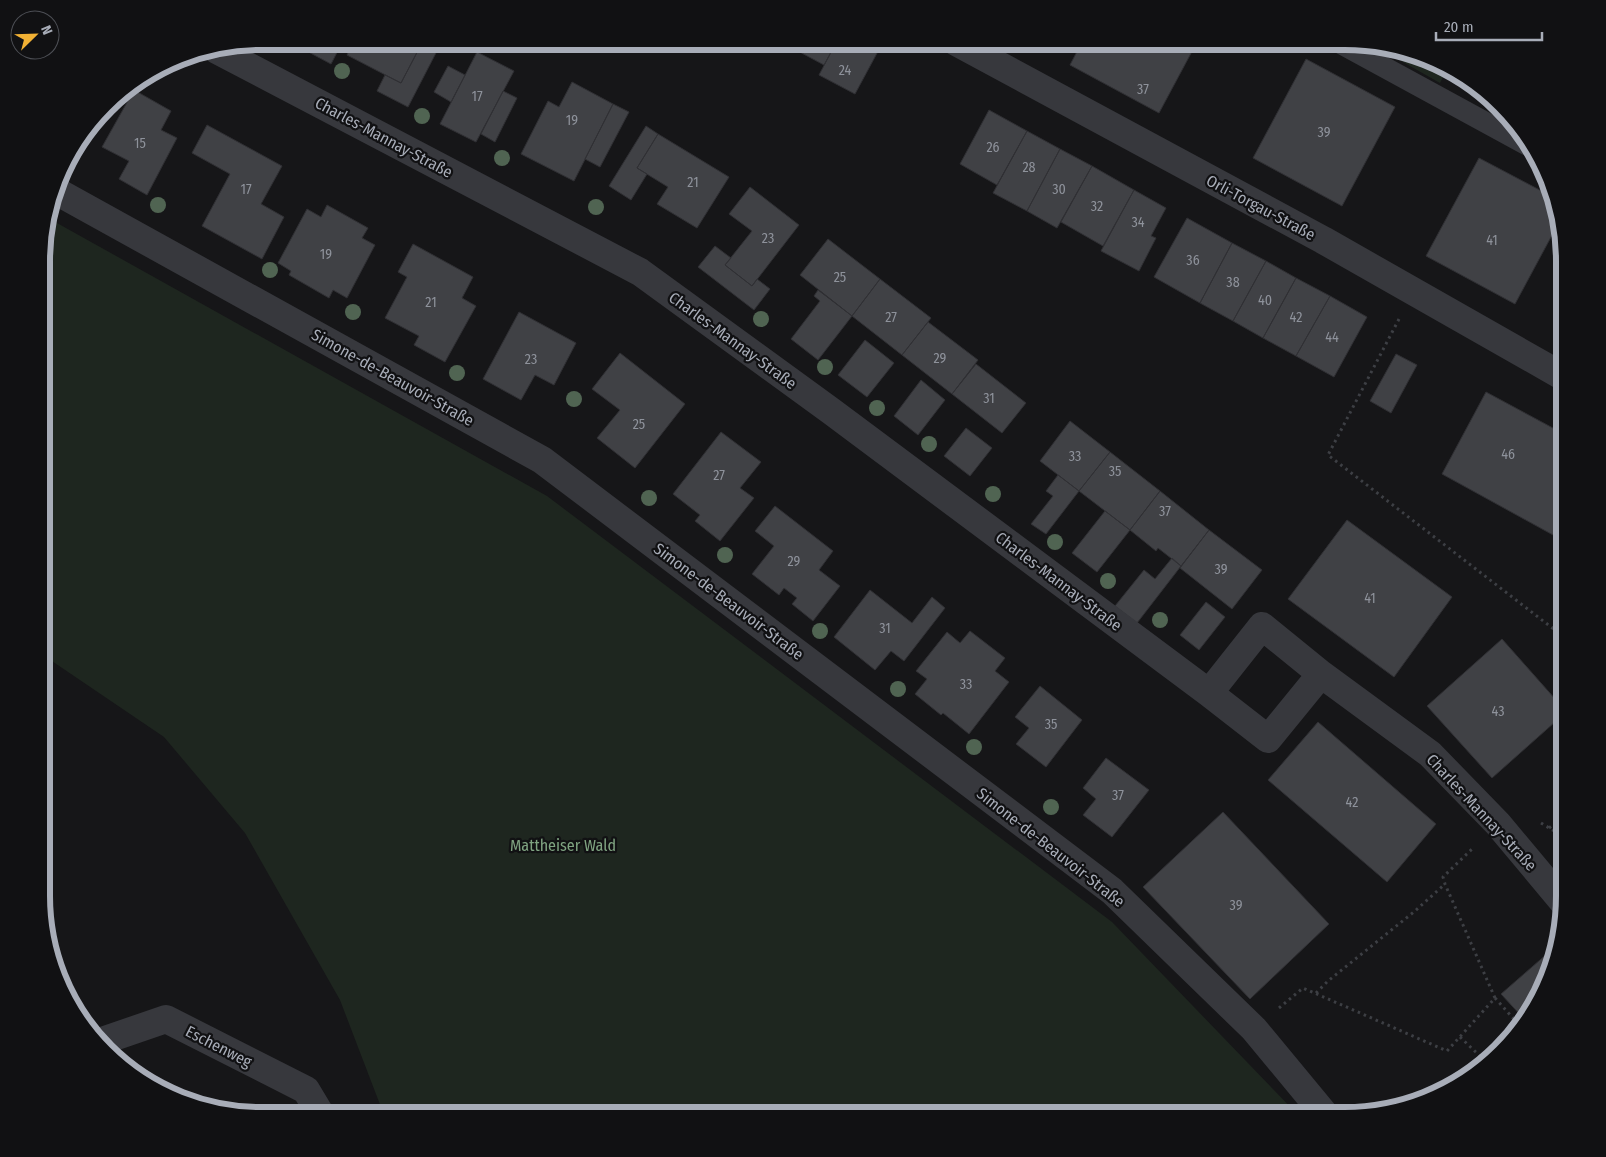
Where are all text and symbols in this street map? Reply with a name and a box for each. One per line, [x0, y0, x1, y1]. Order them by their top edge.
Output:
north arrow [10, 10, 60, 60]
scale bar [1436, 10, 1542, 42]
text: 20 m [1444, 18, 1474, 36]
text: N [37, 23, 56, 37]
house number: 24 [839, 62, 852, 79]
house number: 37 [1137, 81, 1149, 98]
house number: 17 [471, 88, 483, 105]
street label: Charles-Mannay-Straße [312, 93, 456, 182]
house number: 19 [566, 112, 578, 129]
house number: 39 [1318, 124, 1331, 141]
house number: 15 [134, 135, 146, 152]
house number: 26 [986, 139, 1000, 156]
house number: 28 [1022, 159, 1036, 176]
street label: Orli-Torgau-Straße [1203, 171, 1319, 244]
house number: 21 [687, 174, 699, 191]
house number: 17 [240, 181, 252, 198]
house number: 30 [1052, 181, 1066, 198]
house number: 32 [1091, 198, 1103, 215]
house number: 34 [1131, 214, 1145, 231]
house number: 23 [762, 230, 774, 247]
house number: 41 [1486, 232, 1498, 249]
house number: 19 [320, 246, 332, 263]
house number: 36 [1186, 252, 1200, 269]
house number: 25 [834, 269, 846, 286]
house number: 38 [1226, 274, 1240, 291]
street label: Charles-Mannay-Straße [665, 288, 800, 393]
house number: 40 [1258, 292, 1272, 309]
house number: 21 [425, 294, 437, 311]
house number: 27 [885, 309, 897, 326]
house number: 42 [1290, 309, 1302, 326]
street label: Simone-de-Beauvoir-Straße [308, 325, 477, 430]
house number: 44 [1325, 329, 1339, 346]
house number: 29 [934, 350, 947, 367]
house number: 23 [525, 351, 537, 368]
house number: 31 [983, 390, 995, 407]
house number: 25 [633, 416, 645, 433]
house number: 46 [1501, 446, 1515, 463]
house number: 33 [1069, 448, 1081, 465]
house number: 35 [1109, 463, 1121, 480]
house number: 27 [713, 467, 725, 484]
house number: 37 [1159, 503, 1171, 520]
street label: Charles-Mannay-Straße [992, 528, 1126, 635]
street label: Simone-de-Beauvoir-Straße [650, 539, 807, 664]
house number: 29 [788, 553, 801, 570]
house number: 39 [1215, 561, 1228, 578]
house number: 41 [1364, 590, 1376, 607]
house number: 31 [879, 620, 891, 637]
house number: 33 [960, 676, 972, 693]
house number: 43 [1492, 703, 1504, 720]
house number: 35 [1045, 716, 1057, 733]
street label: Charles-Mannay-Straße [1423, 750, 1541, 875]
street label: Simone-de-Beauvoir-Straße [973, 784, 1128, 911]
house number: 37 [1112, 787, 1124, 804]
house number: 42 [1346, 794, 1358, 811]
park label: Mattheiser Wald [510, 836, 616, 855]
house number: 39 [1230, 897, 1243, 914]
street label: Eschenweg [182, 1022, 255, 1071]

